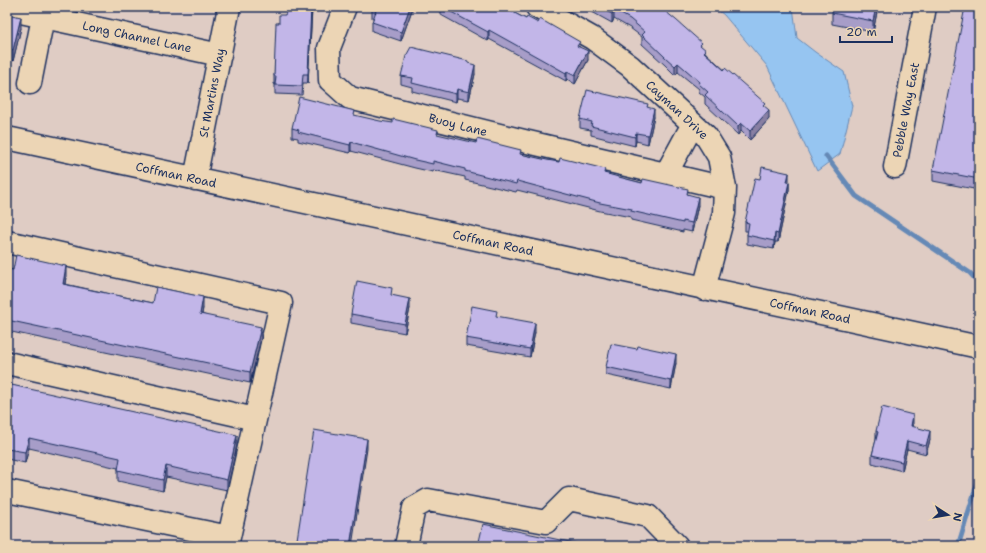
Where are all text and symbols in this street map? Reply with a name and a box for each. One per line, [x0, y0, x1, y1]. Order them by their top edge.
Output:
street label: Long Channel Lane [81, 18, 193, 56]
scale bar [840, 18, 892, 44]
text: 20 m [846, 24, 877, 40]
street label: St Martins Way [195, 47, 229, 139]
street label: Pebble Way East [889, 61, 923, 159]
street label: Cayman Drive [642, 77, 712, 143]
street label: Buoy Lane [427, 110, 489, 140]
street label: Coffman Road [134, 159, 218, 191]
street label: Coffman Road [451, 227, 535, 259]
street label: Coffman Road [768, 295, 852, 327]
north arrow [928, 495, 968, 535]
text: N [949, 511, 966, 523]

